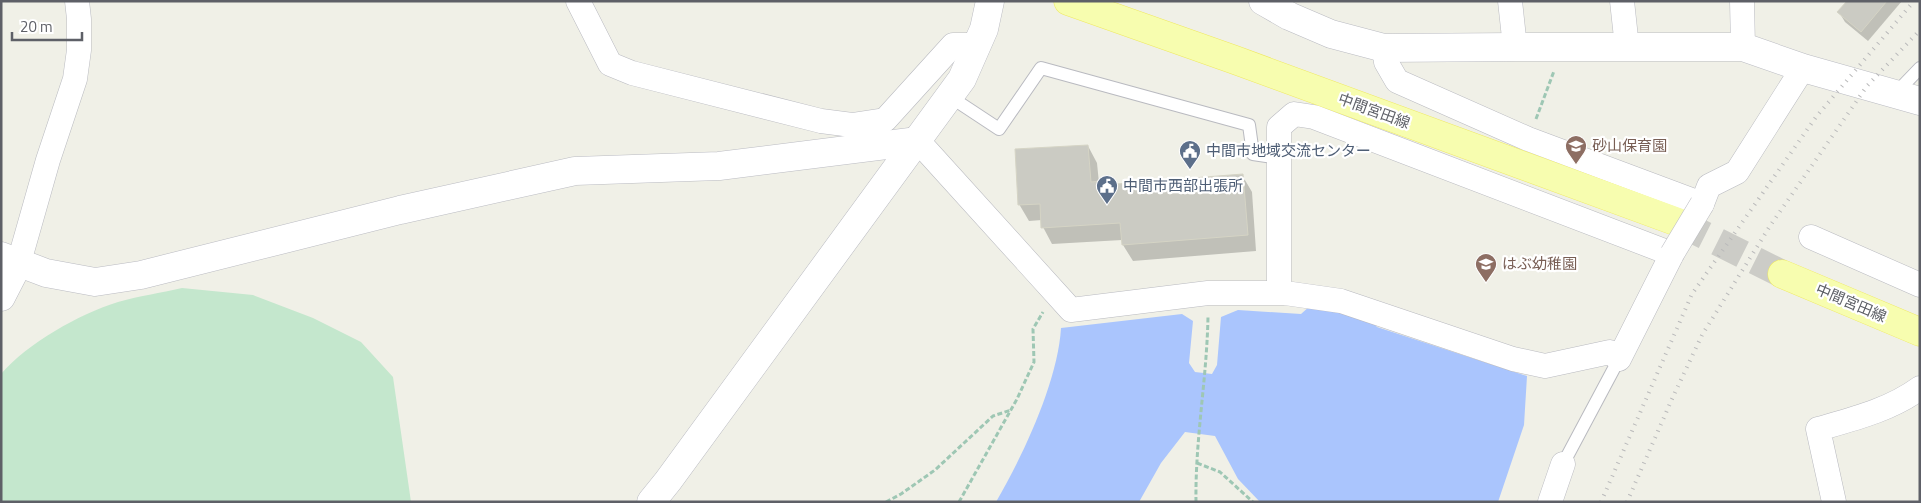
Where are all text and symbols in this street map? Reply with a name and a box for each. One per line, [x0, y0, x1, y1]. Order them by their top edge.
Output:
scale bar [12, 10, 82, 42]
text: 20 m [20, 15, 53, 38]
street label: 中間宮田線 [1335, 87, 1413, 134]
school or university icon: 砂山保育園 [1564, 134, 1588, 165]
place label: 砂山保育園 [1592, 134, 1667, 157]
public building icon: 中間市地域交流センター [1178, 139, 1202, 170]
place label: 中間市地域交流センター [1206, 139, 1371, 162]
public building icon: 中間市西部出張所 [1095, 174, 1119, 205]
place label: 中間市西部出張所 [1123, 174, 1243, 197]
school or university icon: はぶ幼稚園 [1474, 252, 1498, 283]
place label: はぶ幼稚園 [1502, 252, 1577, 275]
street label: 中間宮田線 [1812, 277, 1890, 328]

